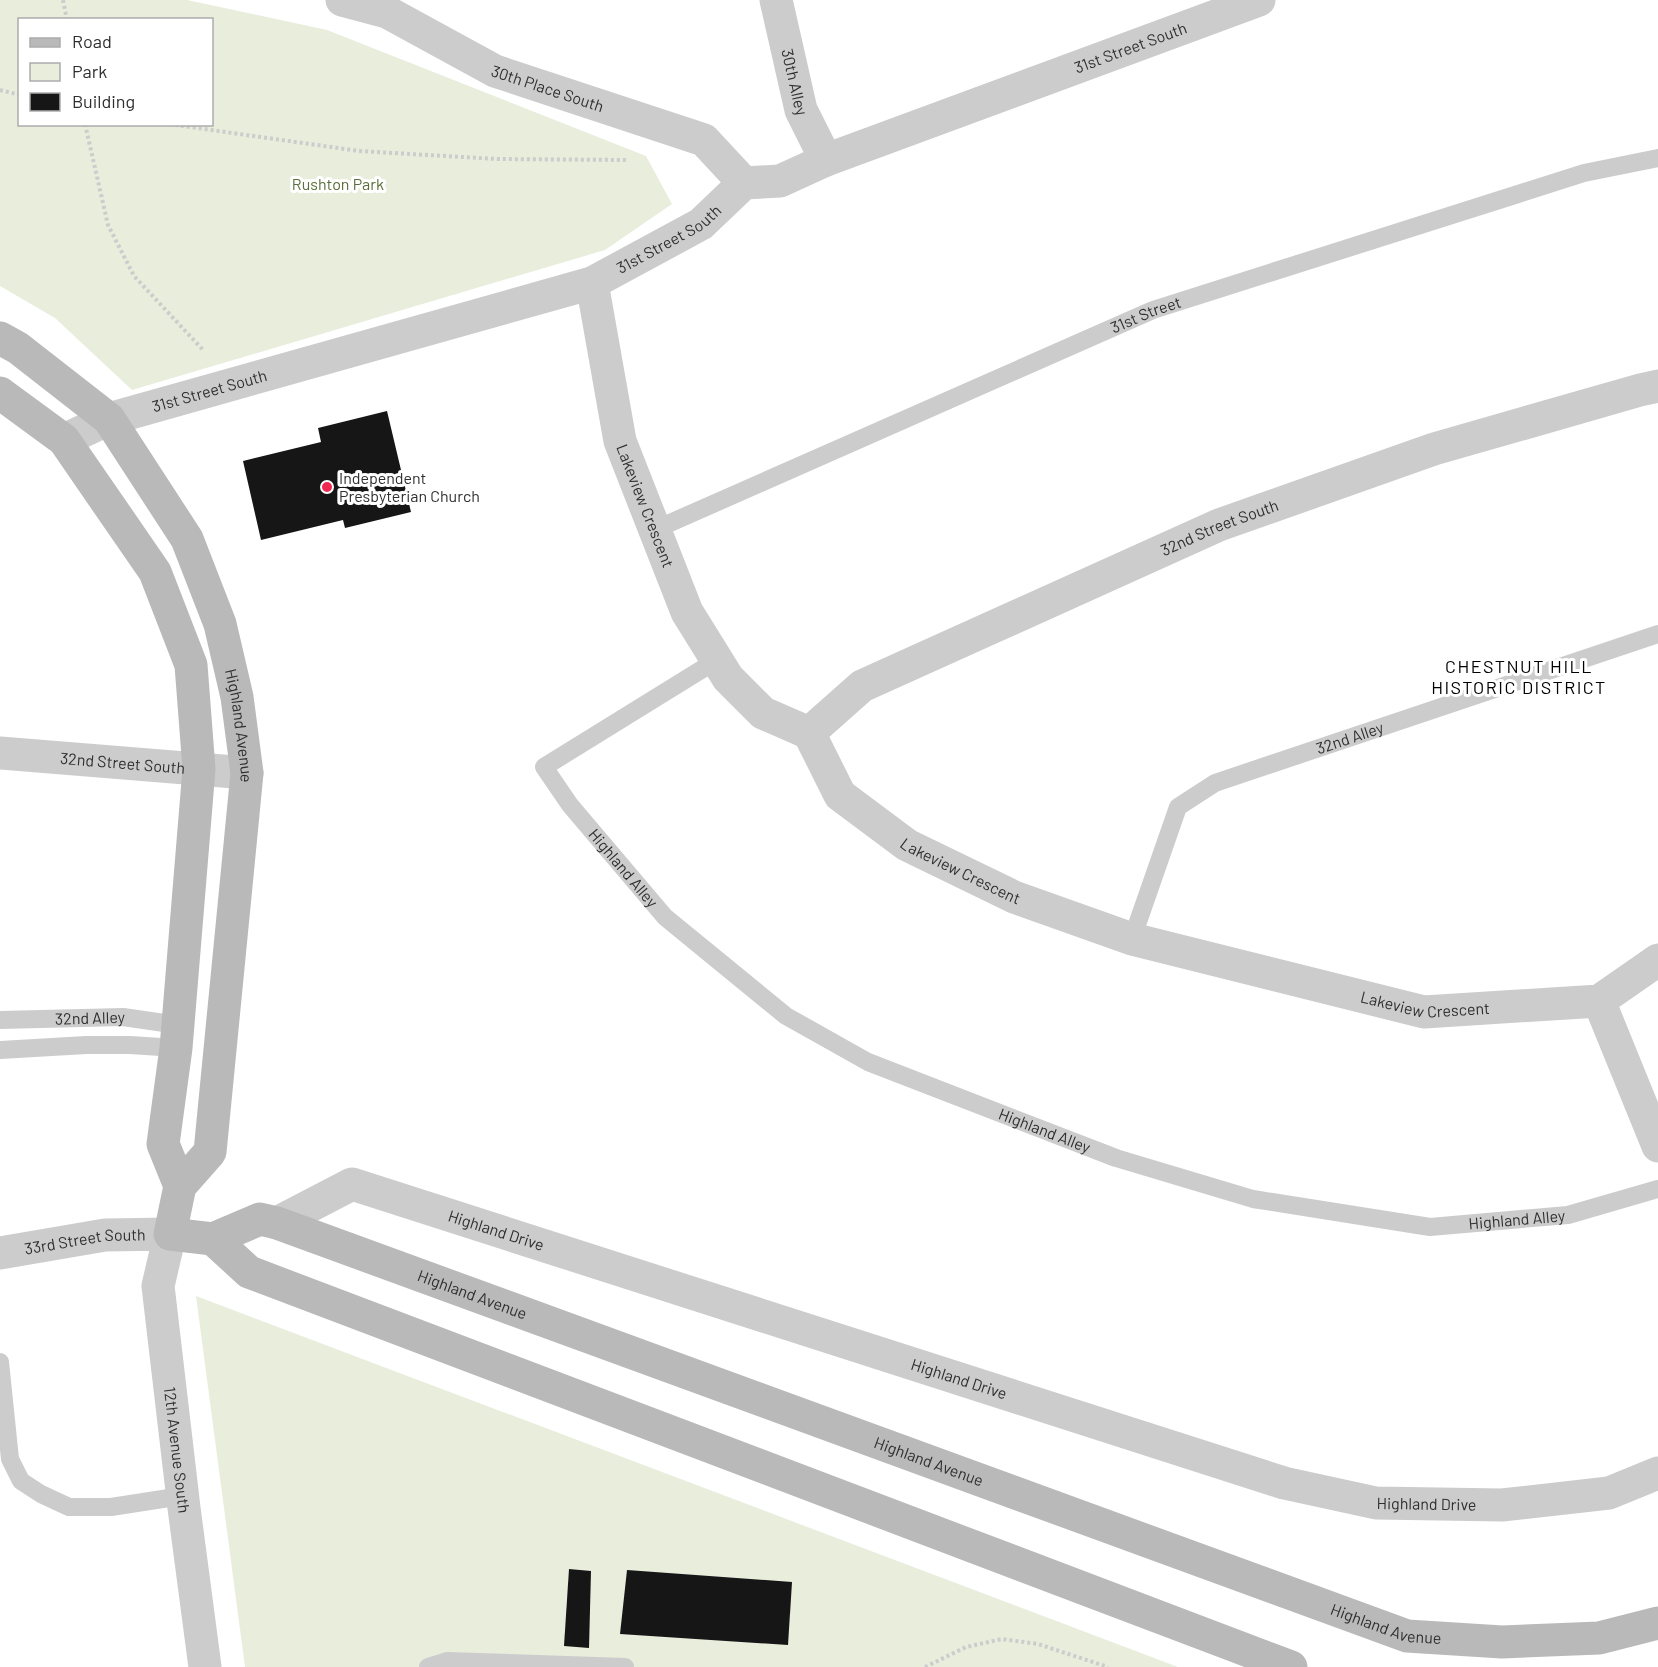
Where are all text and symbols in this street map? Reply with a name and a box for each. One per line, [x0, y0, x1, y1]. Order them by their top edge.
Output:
legend [18, 18, 213, 126]
street label: 31st Street South [1071, 18, 1189, 76]
text: Road [72, 30, 112, 52]
street label: 30th Alley [778, 47, 812, 119]
text: Park [72, 60, 107, 82]
street label: 30th Place South [489, 60, 606, 115]
text: Building [72, 90, 135, 112]
park label: Rushton Park [292, 174, 384, 193]
street label: 31st Street South [613, 200, 724, 277]
street label: 31st Street [1107, 292, 1183, 337]
street label: 31st Street South [150, 365, 269, 415]
street label: Lakeview Crescent [613, 441, 679, 570]
place label: Independent Presbyterian Church [339, 468, 480, 505]
marker: Independent Presbyterian Church [320, 480, 334, 494]
street label: 32nd Street South [1157, 495, 1281, 559]
district label: CHESTNUT HILL HISTORIC DISTRICT [1431, 655, 1607, 698]
street label: Highland Avenue [222, 667, 257, 783]
street label: 32nd Alley [1313, 717, 1386, 757]
street label: 32nd Street South [59, 748, 186, 777]
street label: Highland Alley [585, 825, 663, 911]
street label: Lakeview Crescent [897, 833, 1023, 908]
street label: Lakeview Crescent [1359, 987, 1490, 1021]
street label: 32nd Alley [55, 1007, 126, 1028]
street label: Highland Alley [996, 1104, 1094, 1156]
street label: Highland Alley [1468, 1205, 1567, 1233]
street label: Highland Drive [446, 1206, 547, 1254]
street label: 33rd Street South [23, 1224, 146, 1258]
street label: Highland Avenue [415, 1265, 530, 1323]
street label: Highland Drive [909, 1354, 1010, 1403]
street label: 12th Avenue South [161, 1386, 195, 1514]
street label: Highland Avenue [872, 1432, 986, 1489]
street label: Highland Drive [1377, 1493, 1477, 1514]
street label: Highland Avenue [1328, 1599, 1442, 1647]

